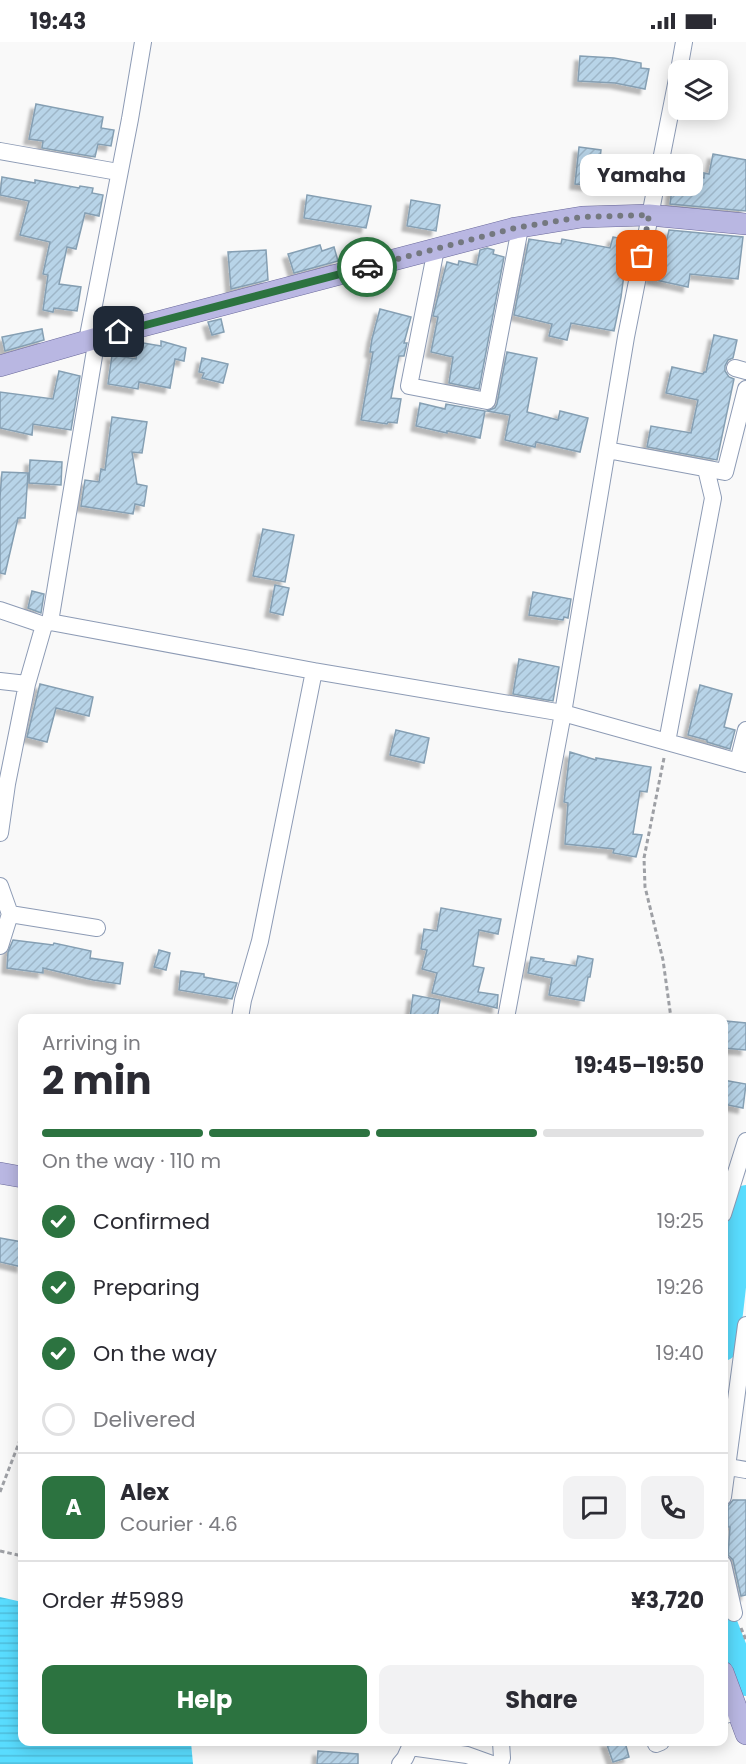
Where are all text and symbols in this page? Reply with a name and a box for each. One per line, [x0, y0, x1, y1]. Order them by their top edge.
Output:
text: 19:43 [30, 6, 86, 37]
map controls [668, 60, 728, 120]
button: layers [668, 60, 728, 120]
callout: Yamaha [580, 154, 704, 196]
text: Yamaha [597, 161, 686, 189]
pin [616, 230, 667, 281]
courier [337, 237, 397, 297]
icon: bag [625, 239, 658, 272]
icon: car [351, 251, 384, 284]
pin [93, 306, 144, 357]
icon: home [102, 315, 135, 348]
text: Arriving in [42, 1029, 141, 1057]
text: 19:45–19:50 [575, 1050, 704, 1081]
text: 2 min [42, 1053, 152, 1108]
text: On the way · 110 m [42, 1147, 221, 1175]
icon: check [42, 1205, 75, 1238]
text: Confirmed [93, 1206, 210, 1237]
text: 19:25 [657, 1207, 704, 1235]
icon: check [42, 1271, 75, 1304]
text: Preparing [93, 1272, 200, 1303]
text: 19:26 [657, 1273, 704, 1301]
icon: check [42, 1337, 75, 1370]
text: On the way [93, 1338, 217, 1369]
text: 19:40 [656, 1339, 704, 1367]
text: Delivered [93, 1404, 196, 1435]
button: chat [563, 1476, 626, 1539]
button: phone [641, 1476, 704, 1539]
text: Alex [120, 1477, 169, 1508]
text: A [65, 1492, 82, 1523]
text: Courier · 4.6 [120, 1510, 238, 1538]
text: Order #5989 [42, 1585, 184, 1616]
text: ¥3,720 [631, 1585, 704, 1616]
button: Help [42, 1665, 367, 1734]
button: Share [379, 1665, 704, 1734]

